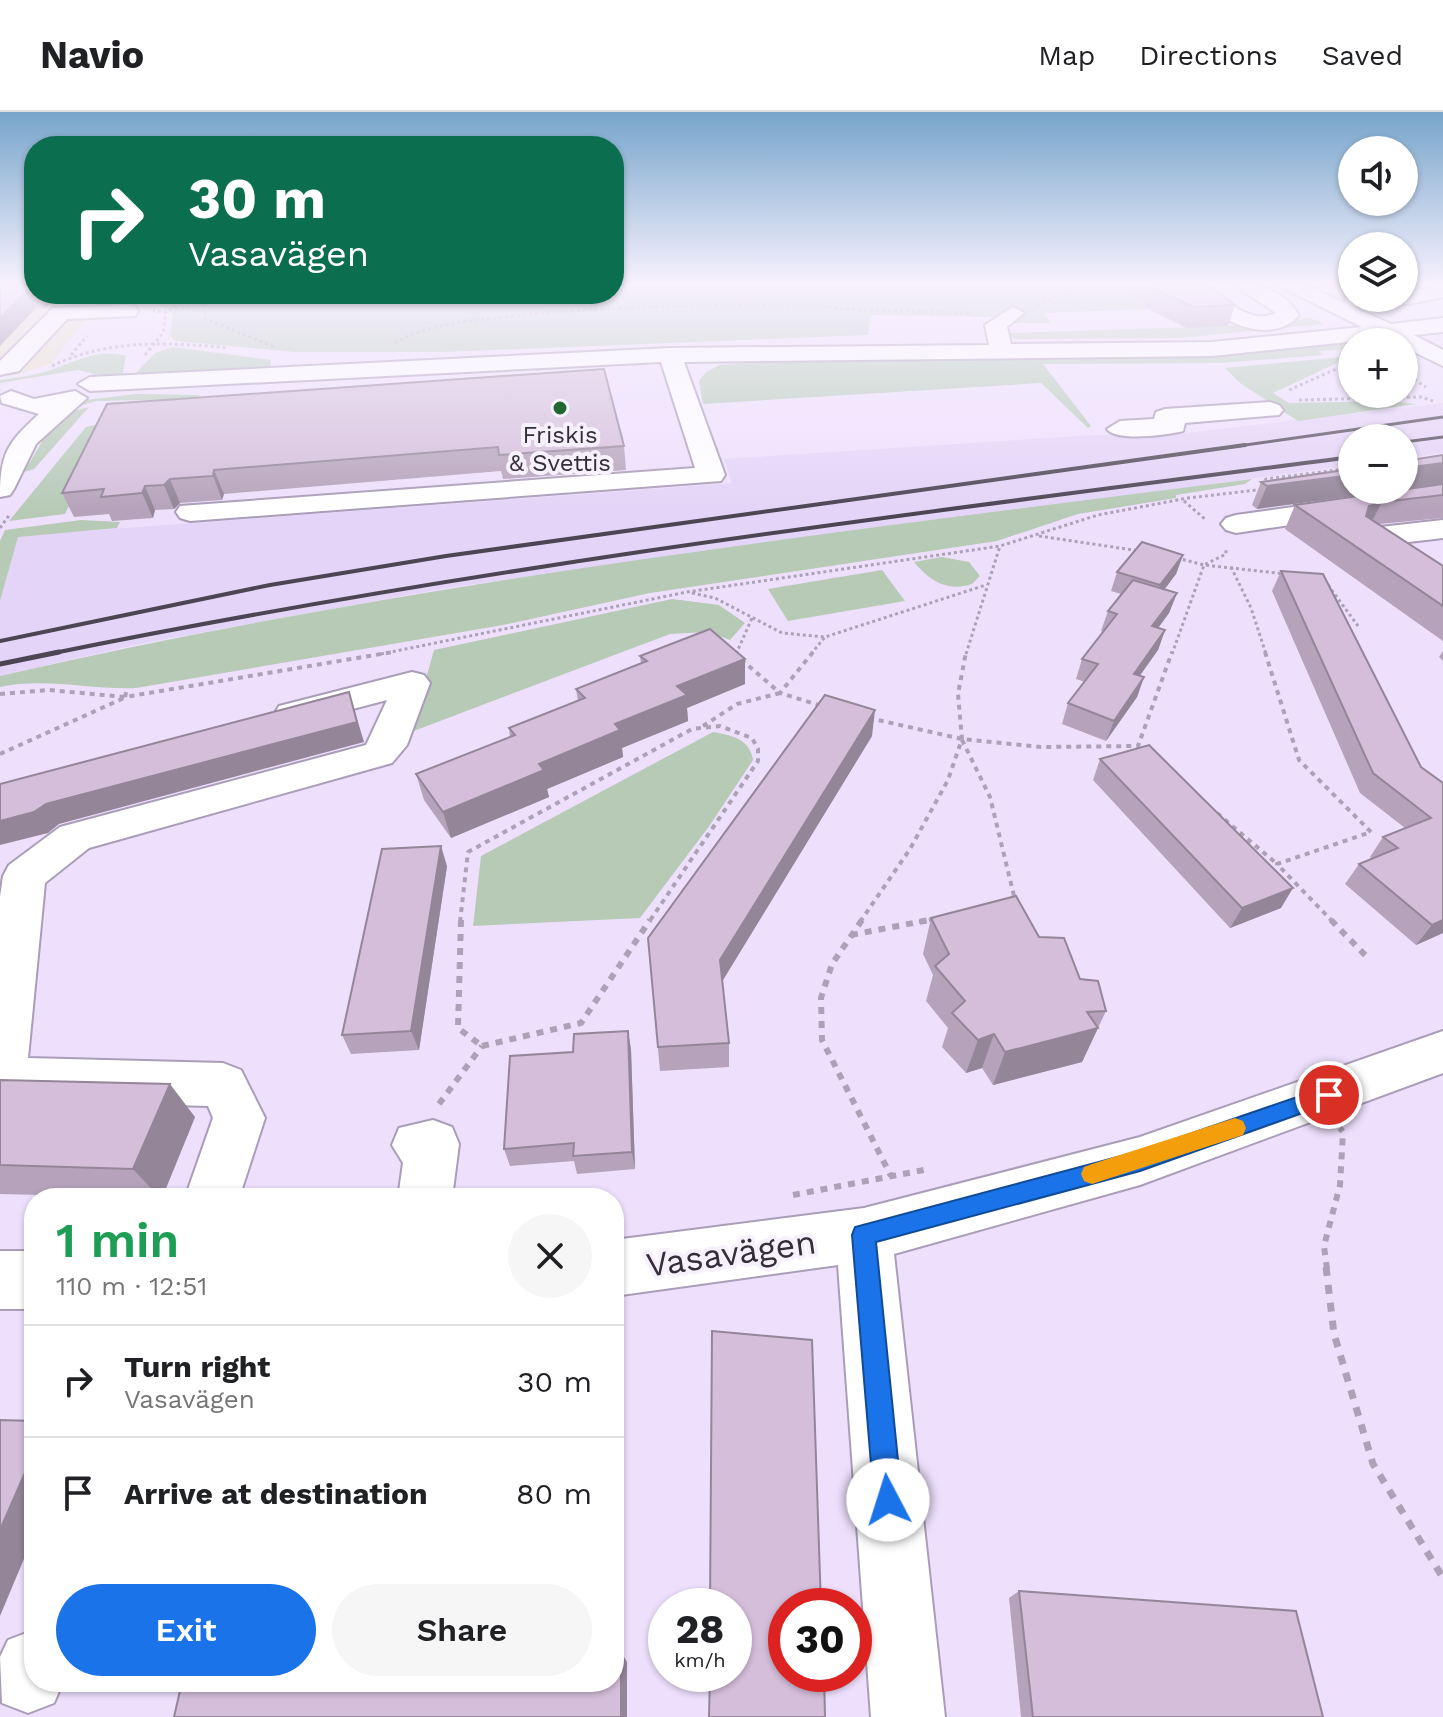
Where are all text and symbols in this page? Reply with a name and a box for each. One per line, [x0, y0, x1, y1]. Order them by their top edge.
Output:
text: Navio [40, 33, 144, 77]
text: Map [1038, 39, 1095, 72]
text: Directions [1139, 39, 1278, 72]
text: Saved [1322, 39, 1403, 72]
map controls [1338, 136, 1418, 504]
button: sound [1338, 136, 1418, 216]
text: 30 m [188, 166, 326, 232]
icon: right [56, 168, 160, 272]
button: layers [1338, 232, 1418, 312]
text: Vasavägen [188, 233, 369, 275]
button: + [1338, 328, 1418, 408]
marker: Friskis & Svettis [551, 399, 569, 417]
place label: Friskis & Svettis [509, 421, 611, 477]
button: − [1338, 424, 1418, 504]
pin [1295, 1061, 1363, 1129]
icon: arrive [1307, 1073, 1351, 1117]
text: 1 min [56, 1212, 179, 1269]
button: close [508, 1214, 592, 1298]
street label: Vasavägen [644, 1221, 818, 1285]
text: 110 m · 12:51 [56, 1271, 207, 1301]
text: Turn right [124, 1349, 270, 1384]
icon: right [56, 1359, 100, 1403]
text: 30 m [517, 1364, 592, 1399]
text: Vasavägen [124, 1384, 255, 1414]
position arrow [846, 1458, 930, 1542]
icon: arrive [56, 1471, 100, 1515]
text: Arrive at destination [124, 1476, 428, 1511]
text: 80 m [516, 1476, 592, 1511]
button: Exit [56, 1584, 316, 1676]
button: Share [332, 1584, 592, 1676]
speed limit sign: 30 [768, 1588, 872, 1692]
text: 28 [676, 1606, 724, 1653]
text: km/h [674, 1648, 726, 1672]

